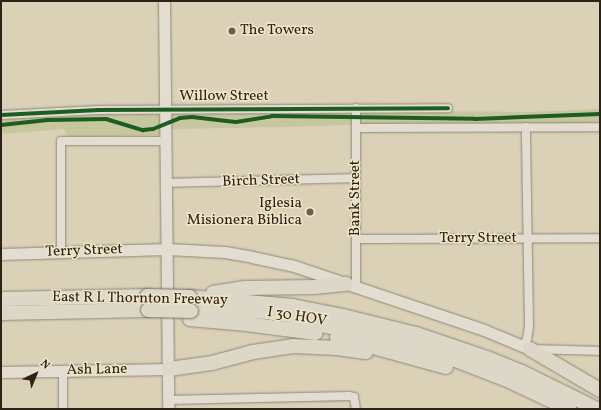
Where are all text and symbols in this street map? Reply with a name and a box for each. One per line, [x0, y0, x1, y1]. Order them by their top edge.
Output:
place label: The Towers [240, 22, 314, 40]
marker: The Towers [227, 26, 237, 36]
street label: Willow Street [179, 88, 269, 106]
street label: Bank Street [347, 160, 365, 236]
street label: Birch Street [222, 171, 300, 191]
place label: Iglesia Misionera Biblica [187, 194, 302, 229]
marker: Iglesia Misionera Biblica [305, 207, 315, 217]
street label: Terry Street [439, 230, 517, 248]
street label: Terry Street [45, 241, 123, 261]
street label: East R L Thornton Freeway [52, 288, 228, 310]
street label: I 30 HOV [266, 303, 328, 331]
north arrow [16, 354, 56, 394]
text: N [37, 357, 53, 373]
street label: Ash Lane [66, 360, 128, 380]

